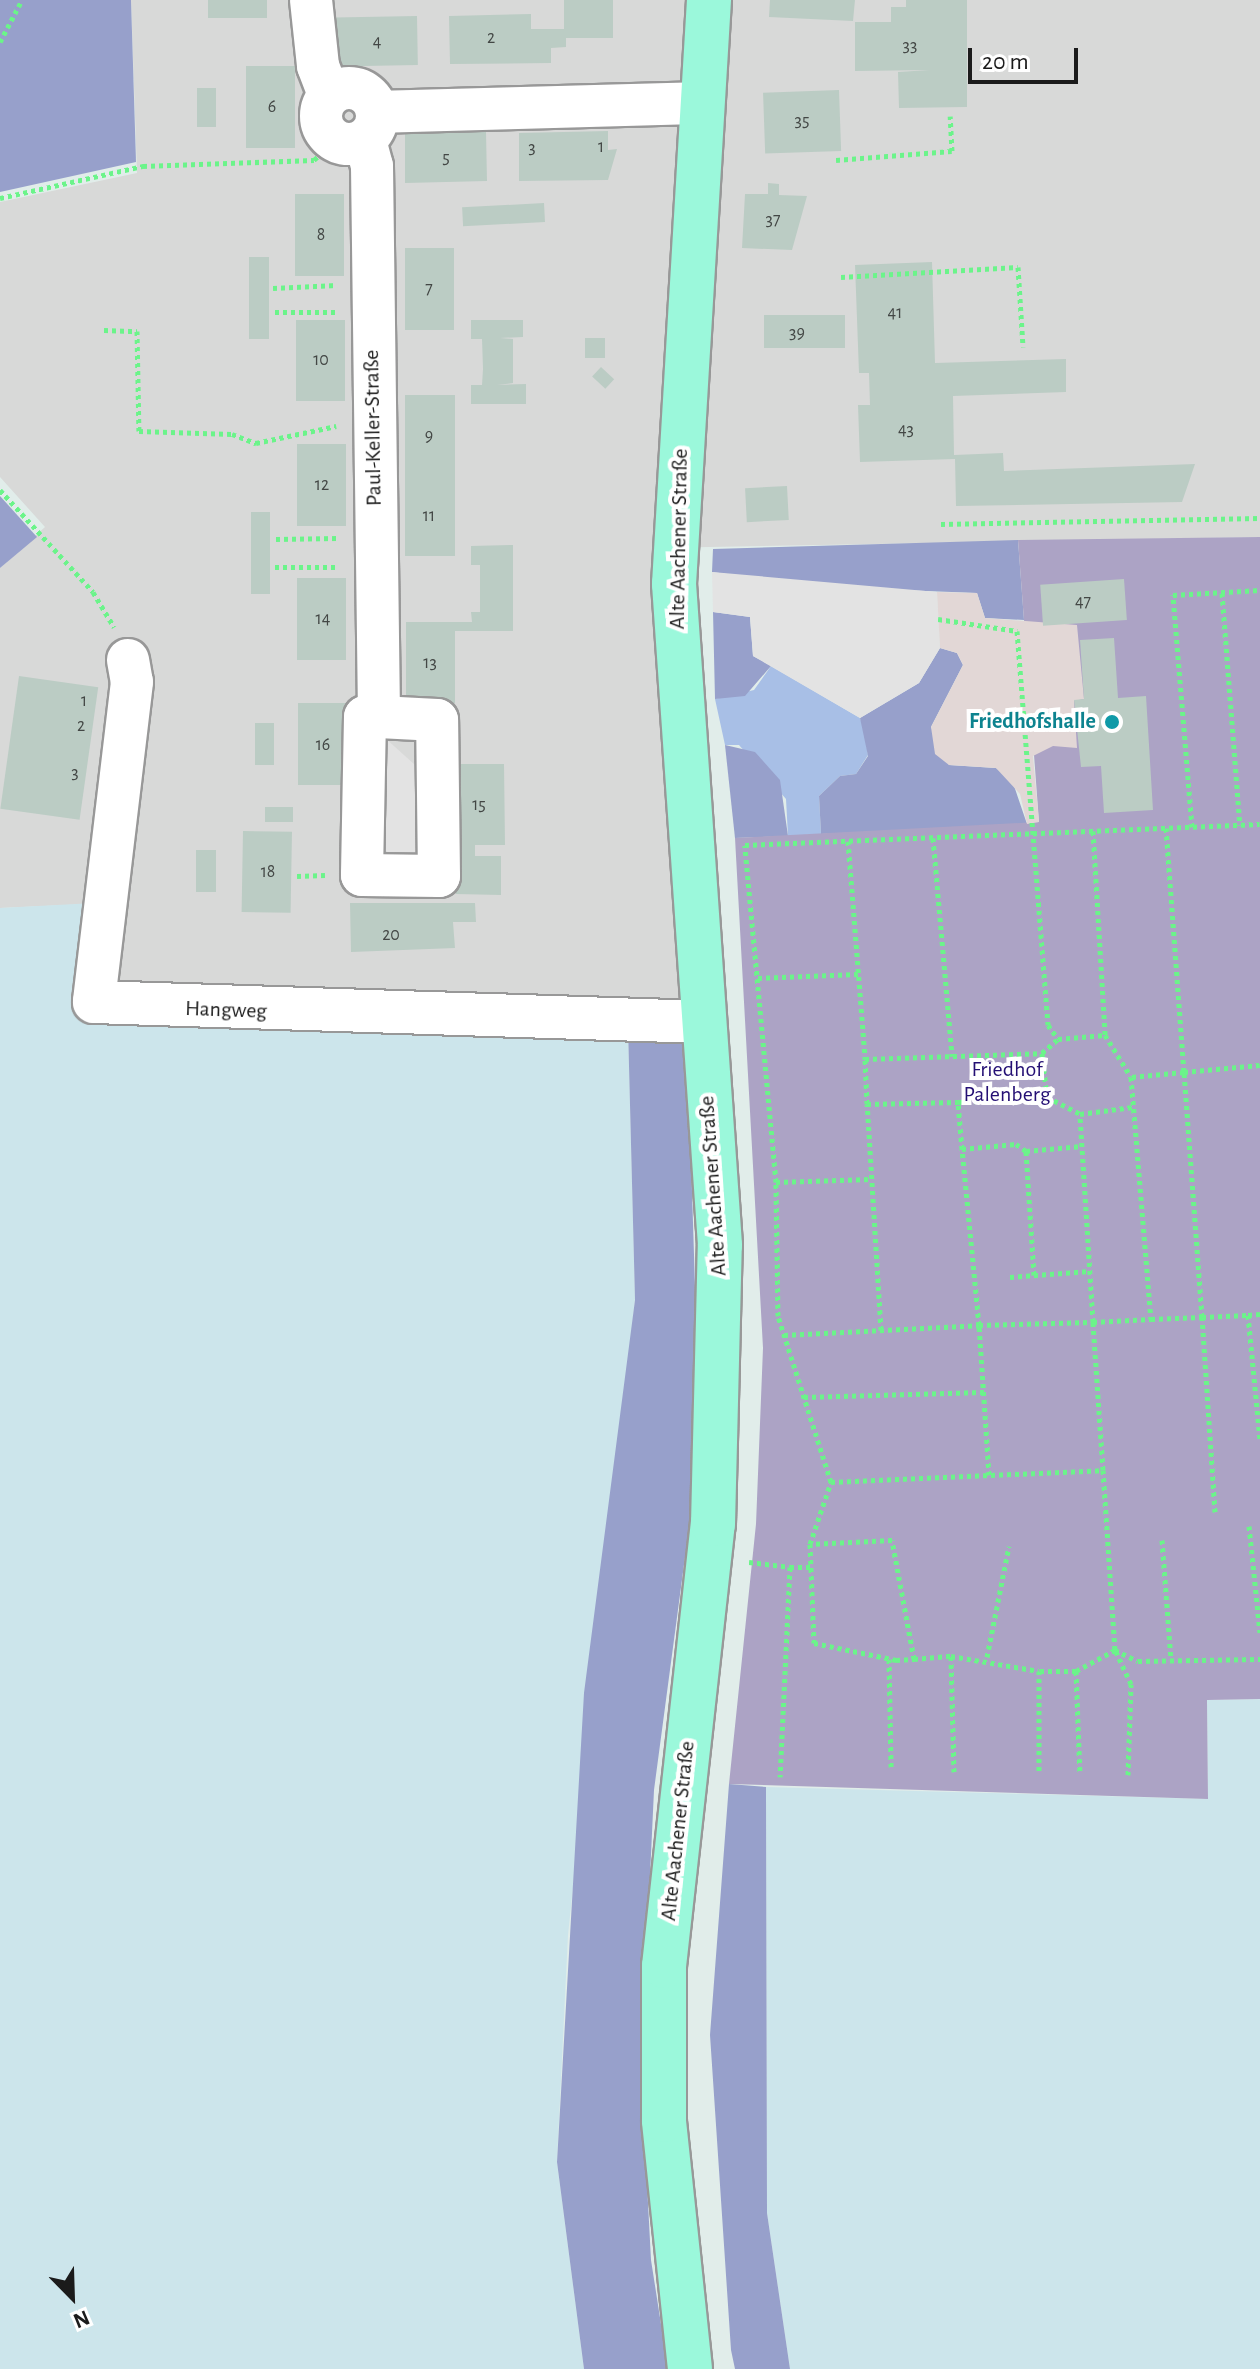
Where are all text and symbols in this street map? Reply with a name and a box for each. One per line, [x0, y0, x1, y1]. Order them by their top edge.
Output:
house number: 2 [487, 27, 495, 49]
house number: 4 [373, 31, 381, 53]
scale bar [972, 32, 1082, 82]
house number: 33 [903, 35, 917, 57]
text: 20 m [982, 50, 1029, 74]
house number: 6 [268, 96, 276, 118]
house number: 35 [795, 110, 809, 132]
house number: 1 [598, 136, 604, 158]
house number: 3 [528, 137, 536, 159]
house number: 5 [442, 147, 450, 169]
house number: 37 [766, 209, 780, 231]
house number: 8 [317, 224, 325, 246]
house number: 7 [425, 278, 433, 300]
house number: 41 [888, 302, 902, 324]
house number: 39 [789, 322, 805, 344]
house number: 10 [313, 349, 329, 371]
street label: Paul-Keller-Straße [358, 350, 388, 506]
house number: 43 [898, 419, 914, 441]
house number: 9 [425, 425, 433, 447]
street label: Alte Aachener Straße [664, 449, 694, 629]
house number: 12 [315, 474, 329, 496]
house number: 11 [423, 505, 435, 527]
house number: 47 [1075, 591, 1091, 613]
house number: 14 [316, 608, 330, 630]
house number: 13 [423, 652, 437, 674]
house number: 1 [81, 690, 87, 712]
place label: Friedhofshalle [969, 709, 1096, 735]
marker: Friedhofshalle [1103, 713, 1121, 731]
house number: 2 [77, 715, 85, 737]
house number: 16 [316, 734, 330, 756]
house number: 3 [71, 762, 79, 784]
house number: 15 [472, 794, 486, 816]
house number: 18 [261, 861, 275, 883]
house number: 20 [382, 924, 400, 946]
street label: Hangweg [185, 995, 267, 1025]
park label: Friedhof Palenberg [963, 1056, 1051, 1108]
street label: Alte Aachener Straße [694, 1095, 732, 1277]
street label: Alte Aachener Straße [655, 1740, 701, 1922]
north arrow [32, 2257, 112, 2337]
text: N [70, 2306, 93, 2332]

